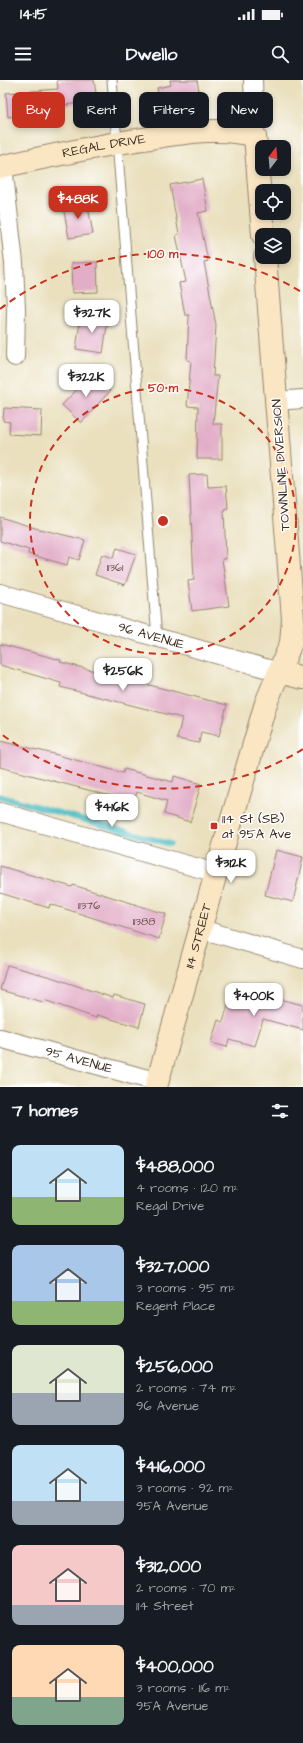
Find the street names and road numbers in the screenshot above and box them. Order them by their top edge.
street label: REGAL DRIVE [61,130,147,162]
street label: TOWNLINE DIVERSION [267,399,295,531]
street label: 96 AVENUE [116,618,187,654]
street label: 114 STREET [181,900,216,970]
street label: 95 AVENUE [43,1042,115,1078]

